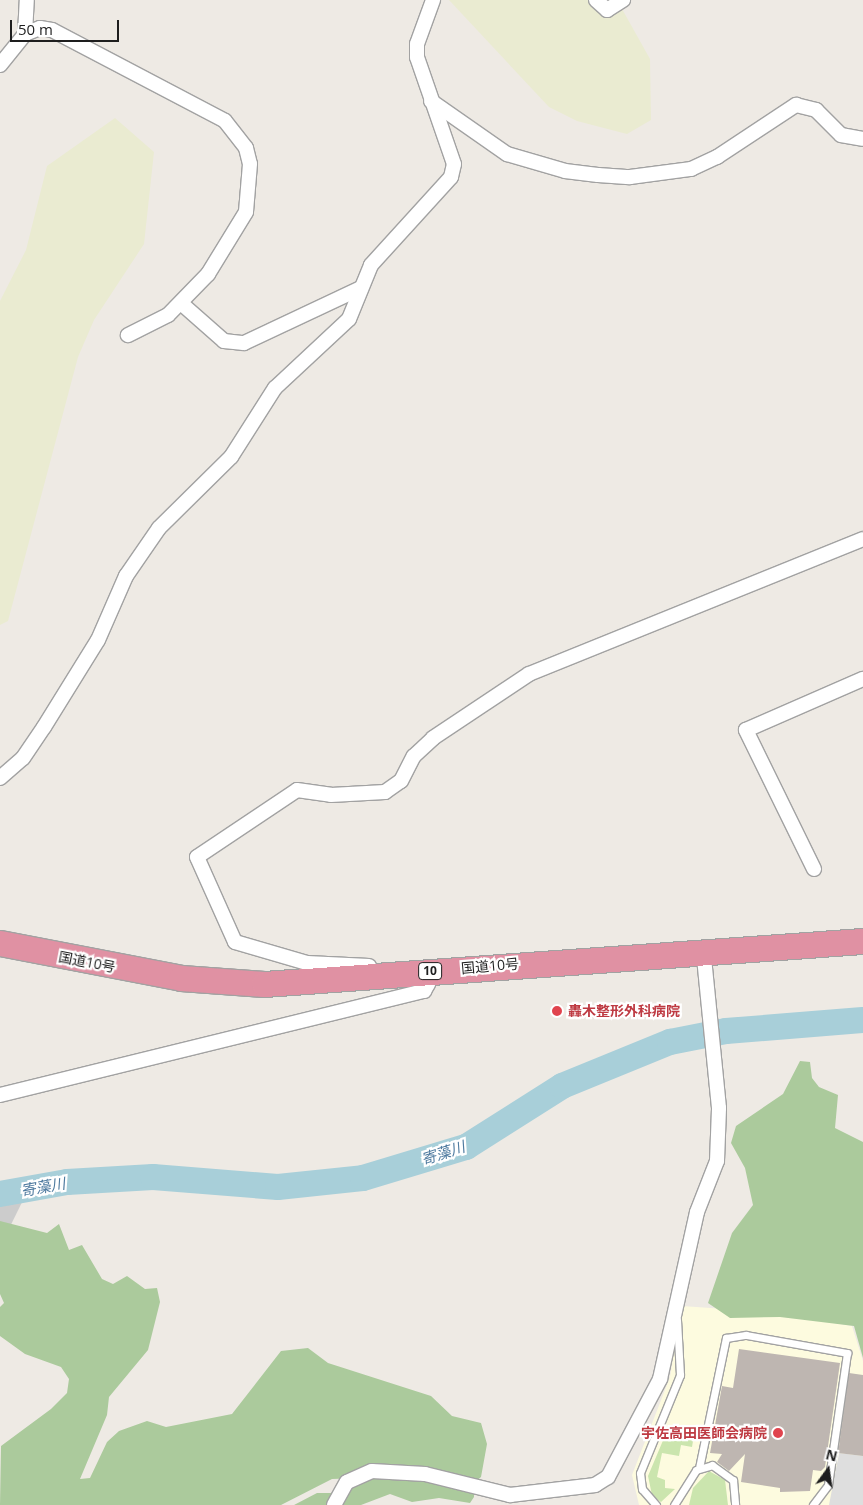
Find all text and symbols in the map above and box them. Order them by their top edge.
scale bar [12,10,121,42]
text: 50 m [18,19,53,39]
street label: 国道10号 [57,948,117,976]
street label: 国道10号 [460,955,520,977]
road number: 10 [418,961,442,980]
place label: 轟木整形外科病院 [568,1003,680,1019]
marker: 轟木整形外科病院 [550,1004,564,1018]
water label: 寄藻川 [419,1137,467,1169]
water label: 寄藻川 [19,1174,67,1200]
place label: 宇佐高田医師会病院 [641,1425,767,1441]
marker: 宇佐高田医師会病院 [771,1426,785,1440]
text: N [824,1444,840,1466]
north arrow [803,1445,853,1495]

